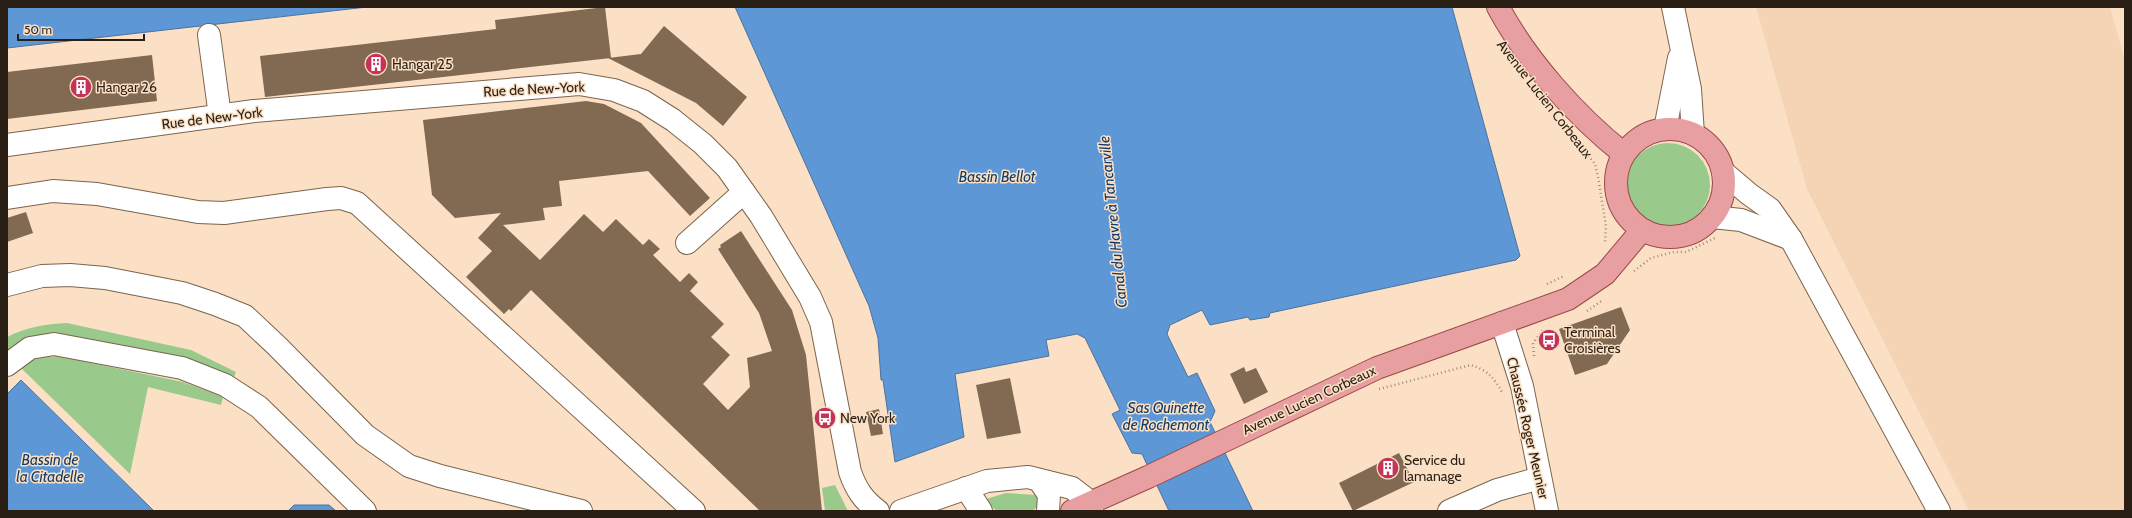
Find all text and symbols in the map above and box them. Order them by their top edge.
scale bar [18,16,144,42]
text: 50 m [24,22,52,37]
street label: Avenue Lucien Corbeaux [1493,36,1597,162]
building icon: Hangar 25 [363,51,389,77]
place label: Hangar 25 [392,55,452,73]
building icon: Hangar 26 [68,74,94,100]
street label: Rue de New-York [483,77,586,101]
place label: Hangar 26 [96,78,157,96]
street label: Rue de New-York [160,103,264,133]
water label: Canal du Havre à Tancarville [1095,135,1131,309]
water label: Bassin Bellot [959,168,1036,186]
place label: Terminal Croisières [1564,323,1621,357]
bus stop icon: Terminal Croisières [1536,327,1562,353]
street label: Chaussée Roger Meunier [1503,355,1553,501]
street label: Avenue Lucien Corbeaux [1239,361,1379,439]
water label: Sas Quinette de Rochemont [1123,399,1210,434]
bus stop icon: New York [812,405,838,431]
place label: New York [840,409,896,427]
water label: Bassin de la Citadelle [16,451,84,486]
place label: Service du lamanage [1404,451,1465,485]
building icon: Service du lamanage [1375,455,1401,481]

